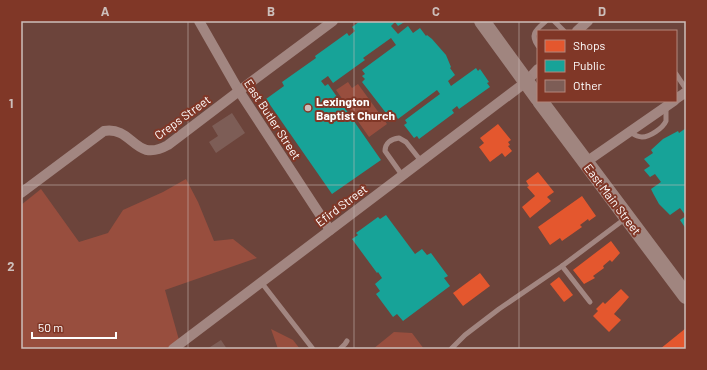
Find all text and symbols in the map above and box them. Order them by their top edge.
text: A [101,3,110,19]
text: B [267,3,275,19]
text: C [432,3,440,19]
text: D [598,3,606,19]
legend [537,30,677,102]
text: Shops [573,38,606,52]
text: Public [573,58,605,72]
street label: East Butler Street [242,76,304,162]
text: Other [573,78,603,92]
street label: Creps Street [151,92,213,142]
place label: Lexington Baptist Church [316,94,395,122]
text: 1 [9,95,13,111]
marker: Lexington Baptist Church [303,103,313,113]
street label: East Main Street [582,161,644,237]
street label: Efird Street [313,181,369,229]
text: 2 [7,258,15,274]
scale bar [32,314,116,340]
text: 50 m [38,320,63,334]

